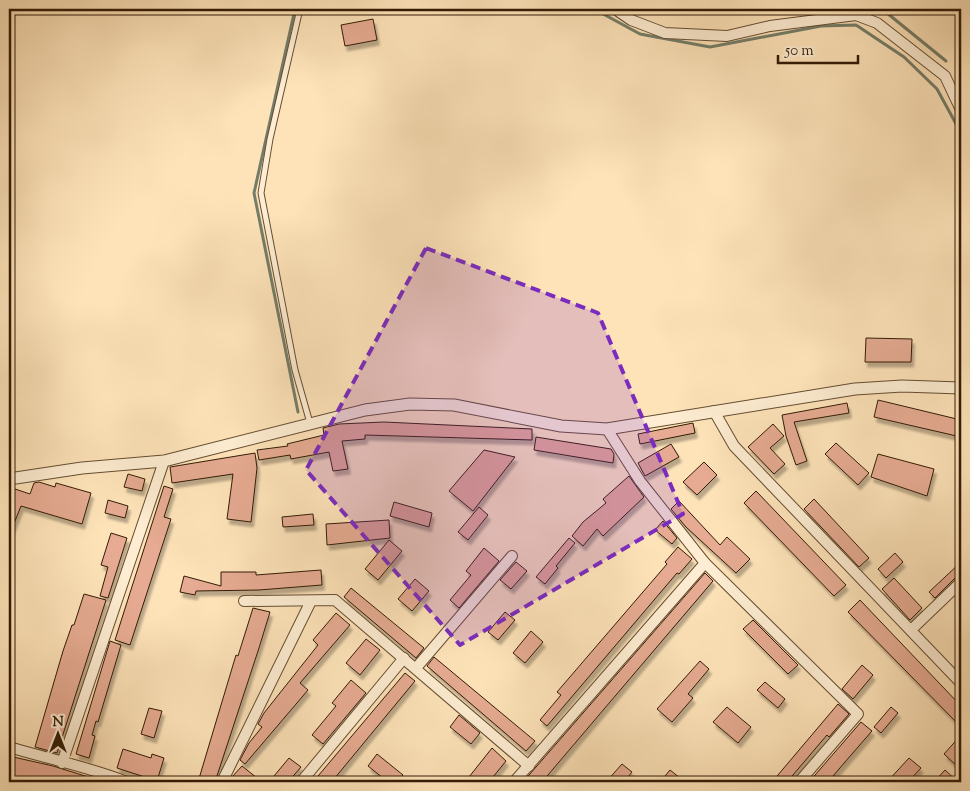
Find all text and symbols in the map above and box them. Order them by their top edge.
scale bar [778,32,858,64]
text: 50 m [784,41,814,62]
north arrow [32,708,82,758]
text: N [52,713,64,733]

